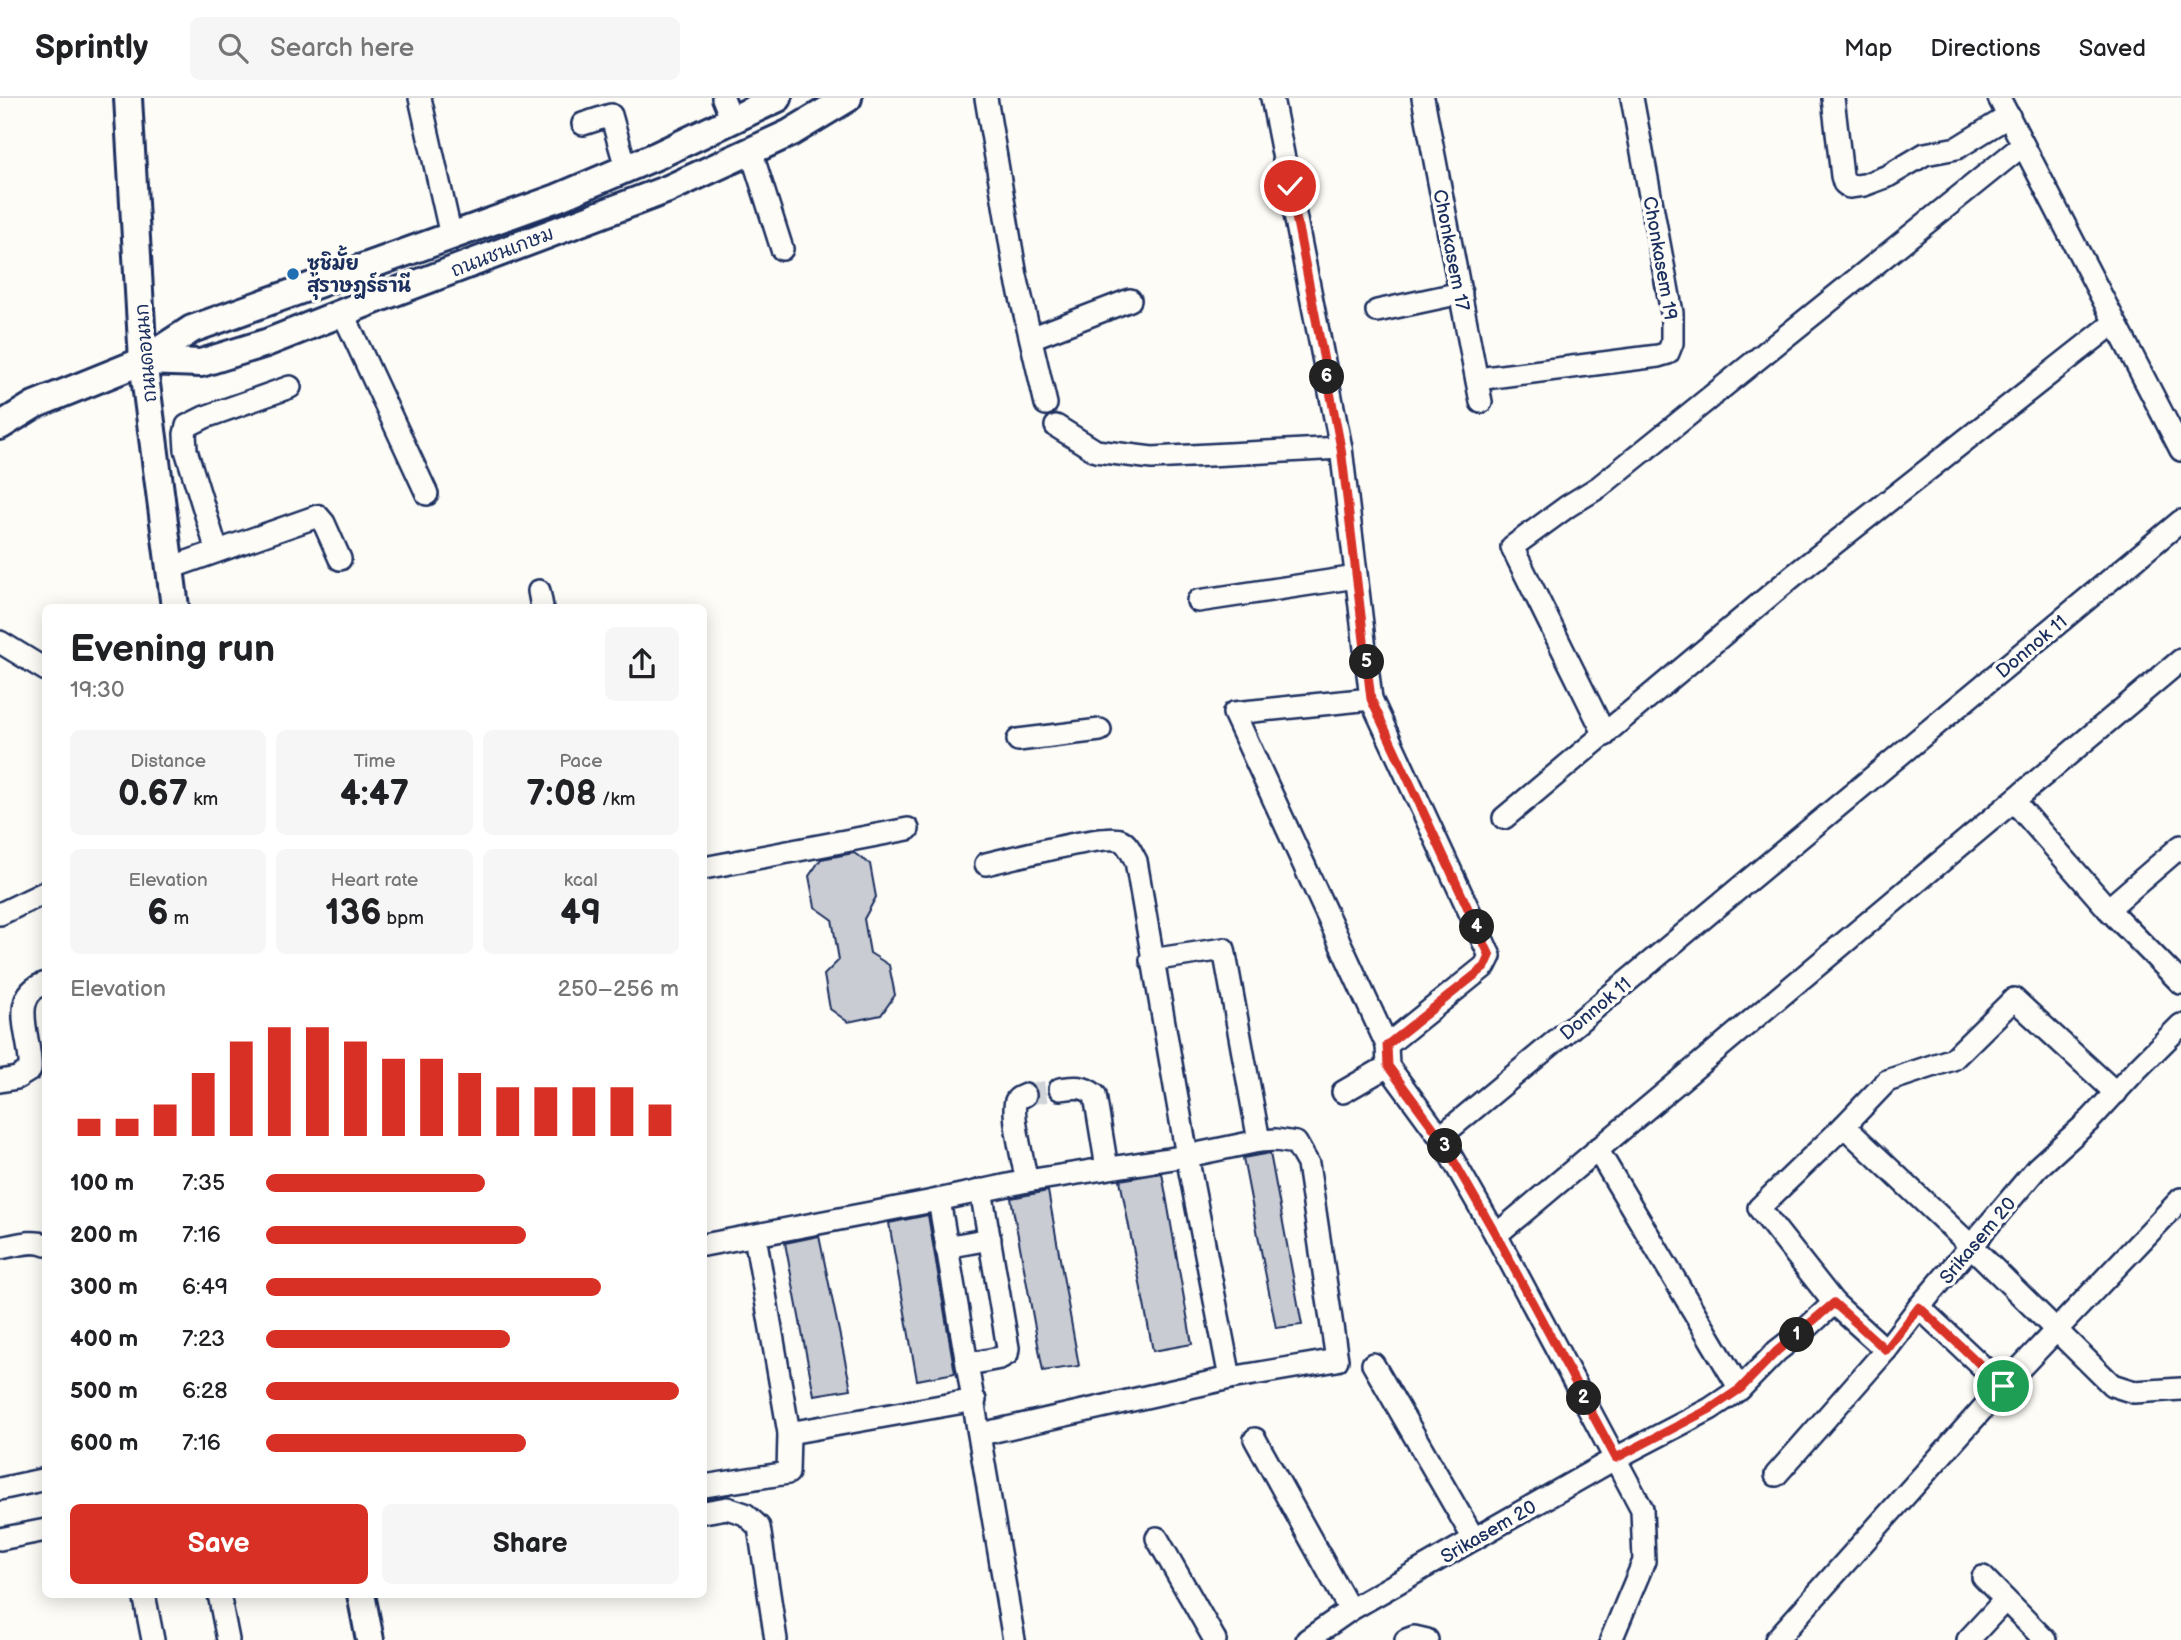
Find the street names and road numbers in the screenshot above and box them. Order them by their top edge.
street label: Chonkasem 17 [1427,187,1474,314]
street label: Chonkasem 19 [1637,195,1682,322]
street label: ถนนชนเกษม [448,222,557,283]
street label: ถนนดอนนก [131,303,162,403]
street label: Donnok 11 [1992,611,2072,684]
street label: Donnok 11 [1556,973,1636,1046]
street label: Srikasem 20 [1935,1193,2021,1289]
street label: Srikasem 20 [1437,1496,1541,1569]

